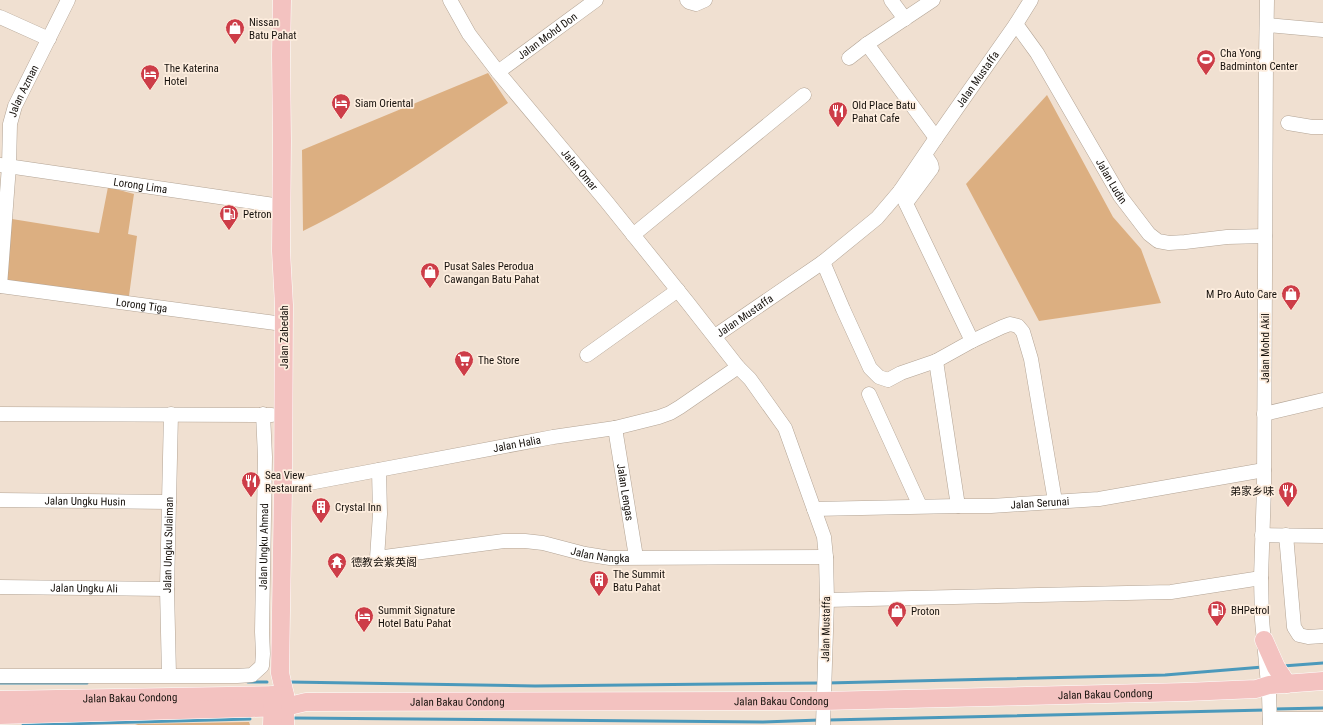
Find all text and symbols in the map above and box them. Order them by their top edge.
street label: Jalan Mohd Don [515,10,579,62]
place label: Nissan Batu Pahat [249,16,297,42]
shop icon: Nissan Batu Pahat [224,17,246,45]
place label: Cha Yong Badminton Center [1220,47,1299,73]
sports icon: Cha Yong Badminton Center [1195,48,1217,76]
street label: Jalan Mustaffa [953,49,1001,110]
place label: The Katerina Hotel [164,62,219,88]
street label: Jalan Azman [6,63,41,119]
hotel icon: The Katerina Hotel [139,63,161,91]
hotel icon: Siam Oriental [330,92,352,120]
place label: Siam Oriental [355,97,413,110]
place label: Old Place Batu Pahat Cafe [852,99,916,125]
restaurant icon: Old Place Batu Pahat Cafe [827,100,849,128]
street label: Jalan Omar [559,146,601,193]
street label: Jalan Ludin [1093,156,1130,206]
street label: Lorong Lima [113,175,168,196]
fuel station icon: Petron [218,203,240,231]
place label: Petron [243,208,272,221]
place label: Pusat Sales Perodua Cawangan Batu Pahat [444,260,539,286]
shop icon: Pusat Sales Perodua Cawangan Batu Pahat [419,261,441,289]
shop icon: M Pro Auto Care [1280,283,1302,311]
place label: M Pro Auto Care [1206,288,1277,301]
street label: Jalan Mustaffa [714,292,775,340]
street label: Lorong Tiga [115,295,168,315]
street label: Jalan Zabedah [278,305,291,369]
street label: Jalan Mohd Akil [1259,313,1272,383]
supermarket icon: The Store [453,349,475,377]
place label: The Store [478,354,520,367]
street label: Jalan Halia [492,433,542,455]
street label: Jalan Lengas [614,463,636,522]
place label: Sea View Restaurant [265,469,312,495]
restaurant icon: Sea View Restaurant [240,470,262,498]
restaurant icon: 弟家乡味 [1277,480,1299,508]
place label: 弟家乡味 [1230,485,1274,498]
street label: Jalan Ungku Husin [44,494,126,508]
street label: Jalan Serunai [1010,494,1070,511]
building icon: Crystal Inn [310,496,332,524]
street label: Jalan Ungku Sulaiman [160,497,176,593]
place label: Crystal Inn [335,501,381,514]
street label: Jalan Ungku Ahmad [256,503,271,590]
street label: Jalan Nangka [569,544,630,565]
temple icon: 德教会紫英阁 [326,551,348,579]
place label: 德教会紫英阁 [351,556,417,569]
place label: The Summit Batu Pahat [613,568,665,594]
building icon: The Summit Batu Pahat [588,569,610,597]
street label: Jalan Ungku Ali [50,581,118,595]
street label: Jalan Mustaffa [819,596,833,662]
fuel station icon: BHPetrol [1206,599,1228,627]
shop icon: Proton [886,600,908,628]
place label: Summit Signature Hotel Batu Pahat [378,604,455,630]
place label: BHPetrol [1231,604,1270,617]
hotel icon: Summit Signature Hotel Batu Pahat [353,605,375,633]
place label: Proton [911,605,940,618]
street label: Jalan Bakau Condong [1058,686,1153,702]
street label: Jalan Bakau Condong [83,690,177,705]
street label: Jalan Bakau Condong [734,694,829,708]
street label: Jalan Bakau Condong [410,695,505,708]

